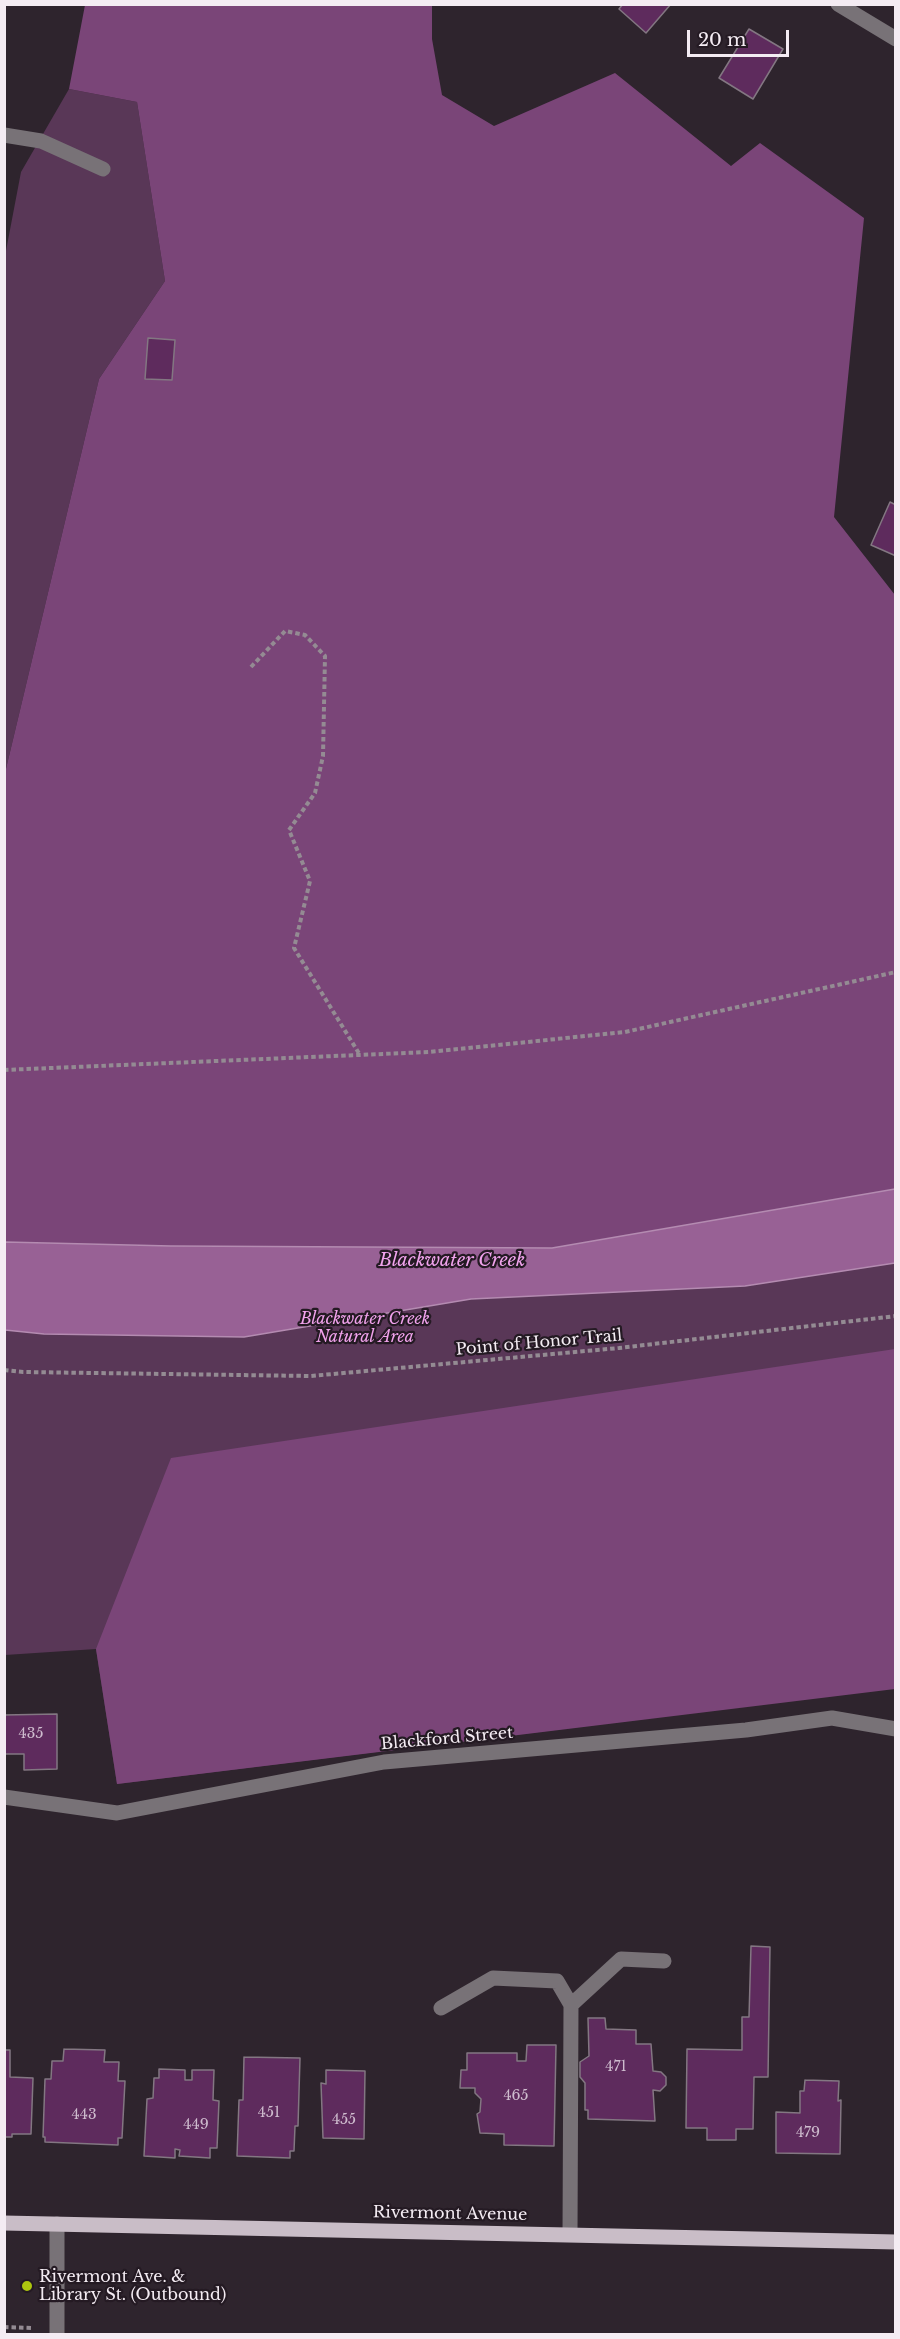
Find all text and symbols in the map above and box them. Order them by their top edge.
scale bar [690,18,792,56]
text: 20 m [698,29,746,51]
water label: Blackwater Creek [379,1250,525,1272]
park label: Blackwater Creek Natural Area [300,1309,430,1347]
street label: Point of Honor Trail [455,1326,623,1360]
street label: Blackford Street [380,1724,514,1754]
house number: 435 [19,1726,43,1742]
house number: 471 [605,2059,627,2075]
house number: 465 [503,2088,529,2104]
house number: 451 [258,2105,280,2121]
house number: 443 [71,2107,97,2123]
house number: 455 [332,2112,356,2128]
house number: 449 [183,2117,209,2133]
house number: 479 [796,2125,820,2141]
street label: Rivermont Avenue [373,2203,527,2225]
place label: Rivermont Ave. & Library St. (Outbound) [39,2267,226,2305]
marker: Rivermont Ave. & Library St. (Outbound) [20,2279,34,2293]

